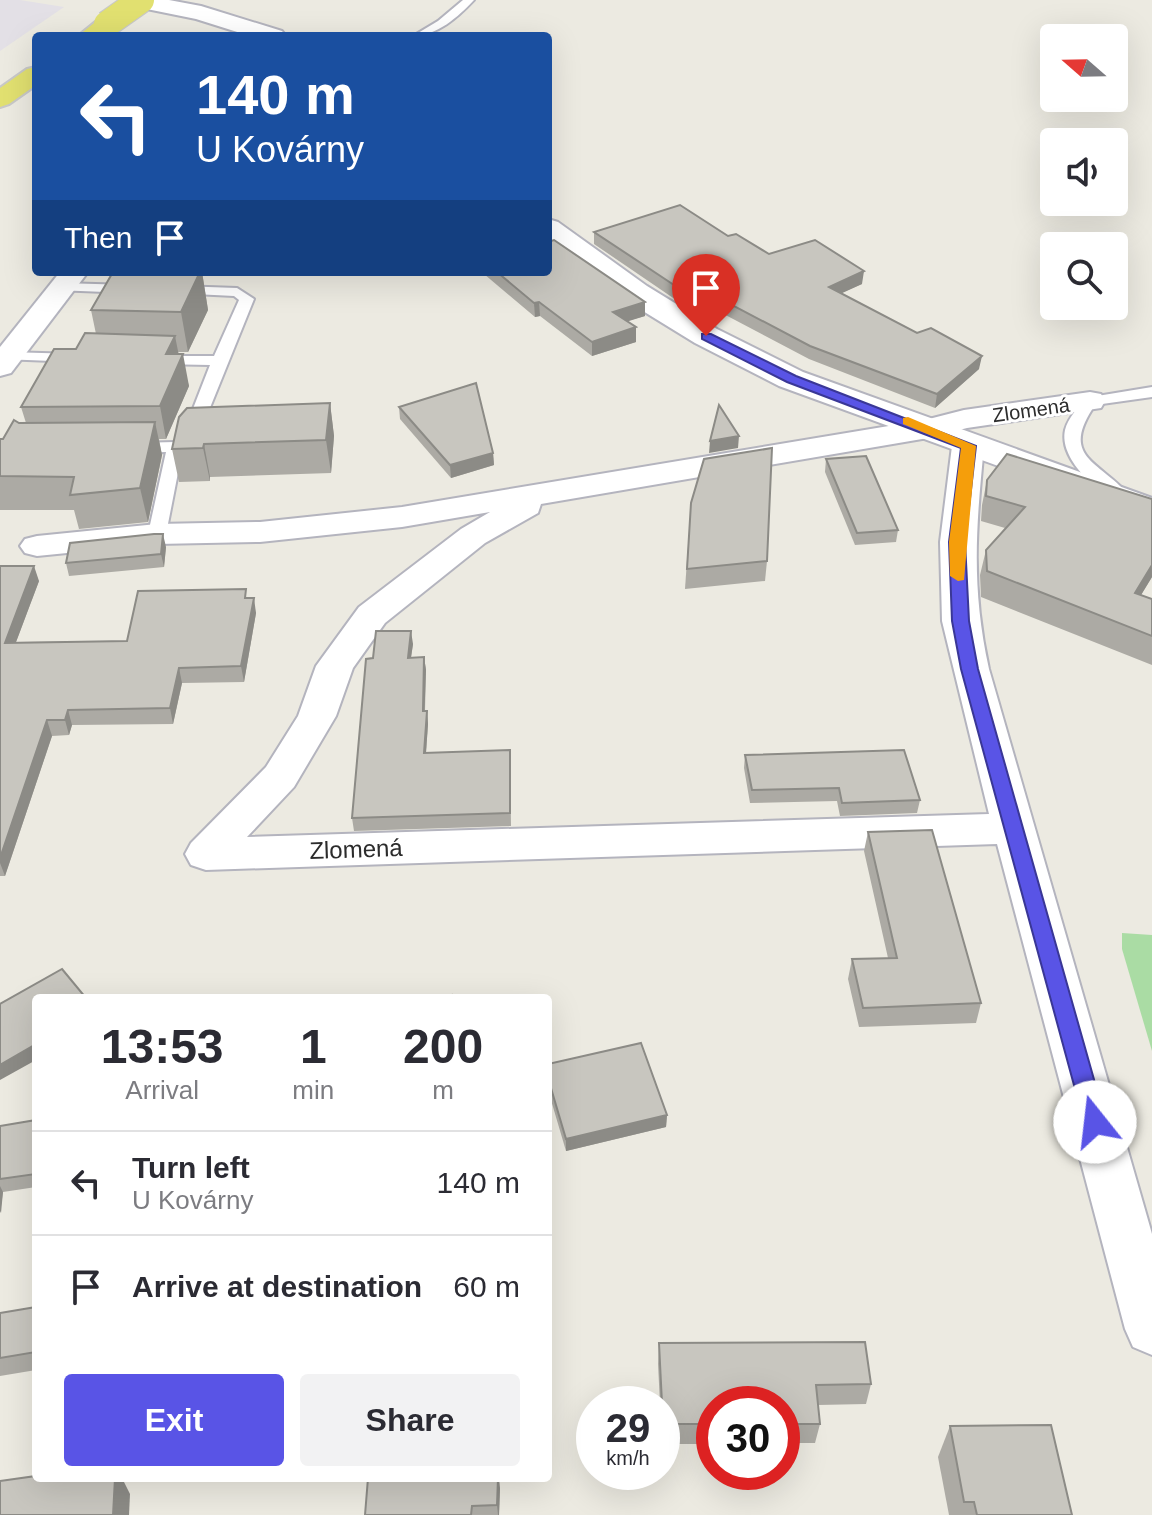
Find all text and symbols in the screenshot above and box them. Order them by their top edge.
north arrow [1040,24,1128,112]
map controls [1040,24,1128,320]
text: 140 m [196,63,355,126]
icon: left [64,64,168,168]
button: sound [1040,128,1128,216]
text: U Kovárny [196,129,364,170]
icon: arrive [148,216,192,260]
text: Then [64,221,132,254]
button: search [1040,232,1128,320]
pin [672,254,740,336]
icon: arrive [684,266,728,310]
street label: Zlomená [991,394,1072,426]
street label: Zlomená [309,834,404,864]
text: 13:53 [101,1020,224,1073]
text: 1 [300,1020,327,1073]
text: 200 [403,1020,483,1073]
text: Arrival [125,1075,199,1105]
text: min [292,1075,334,1105]
text: m [432,1075,454,1105]
position arrow [1053,1080,1137,1164]
text: Turn left [132,1151,250,1184]
icon: left [64,1161,108,1205]
text: 140 m [437,1166,520,1199]
text: U Kovárny [132,1185,253,1215]
icon: arrive [64,1265,108,1309]
text: Arrive at destination [132,1270,422,1303]
text: 60 m [453,1270,520,1303]
button: Exit [64,1374,284,1466]
button: Share [300,1374,520,1466]
speed limit sign: 30 [696,1386,800,1490]
text: 29 [606,1406,650,1450]
text: km/h [606,1447,650,1469]

